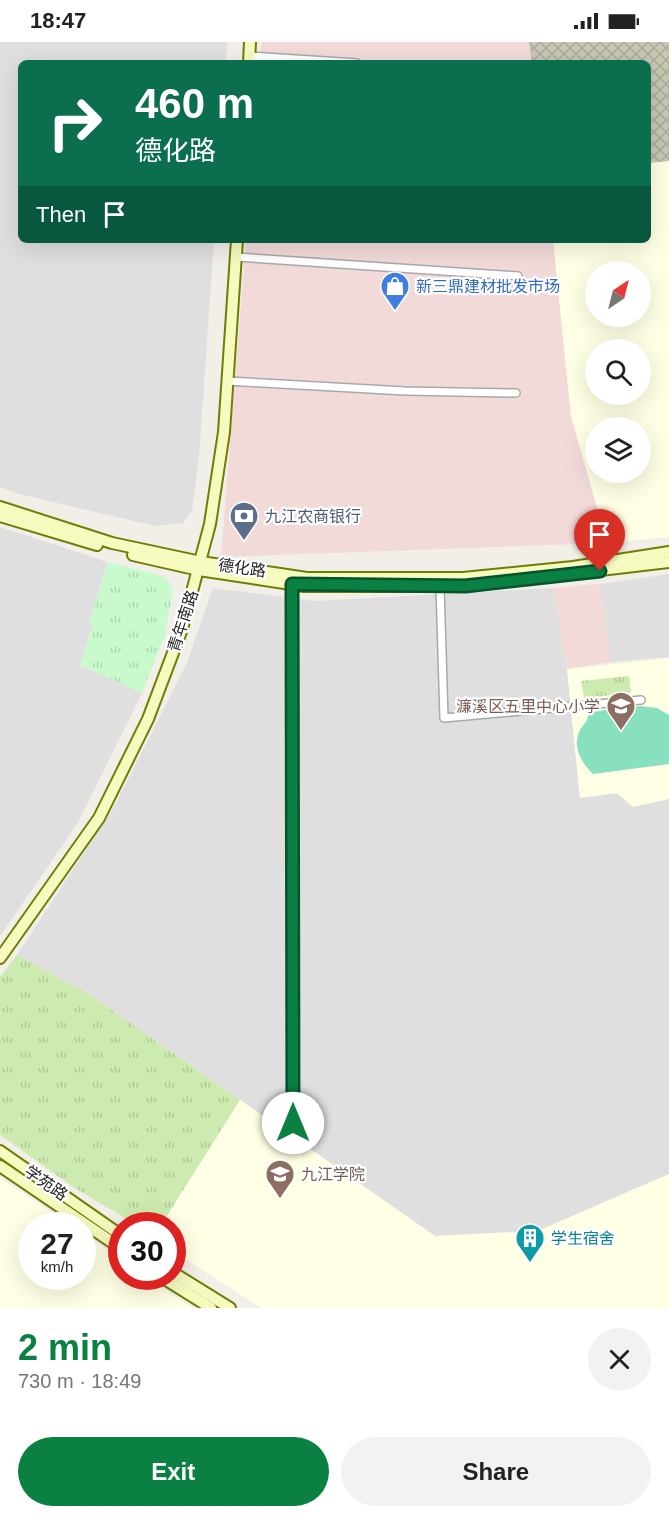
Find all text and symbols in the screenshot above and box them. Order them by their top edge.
text: 18:47 [30,8,86,33]
text: 460 m [135,80,254,127]
icon: right [36,84,114,162]
text: 德化路 [135,136,216,166]
icon: arrive [98,198,131,231]
text: Then [36,202,86,227]
north arrow [585,261,651,327]
map controls [585,261,651,483]
shop icon: 新三鼎建材批发市场 [379,270,411,312]
place label: 新三鼎建材批发市场 [416,278,560,295]
button: search [585,339,651,405]
button: layers [585,417,651,483]
bank icon: 九江农商银行 [228,500,260,542]
place label: 九江农商银行 [265,508,361,525]
pin [574,509,625,571]
icon: arrive [583,518,616,551]
street label: 德化路 [217,556,267,580]
street label: 青年南路 [165,588,201,654]
school or university icon: 濂溪区五里中心小学 [605,690,637,732]
place label: 濂溪区五里中心小学 [456,698,600,715]
position arrow [261,1091,325,1155]
school or university icon: 九江学院 [264,1158,296,1200]
street label: 学苑路 [21,1162,71,1204]
place label: 九江学院 [301,1166,365,1183]
speed limit sign: 30 [108,1212,186,1290]
building icon: 学生宿舍 [514,1222,546,1264]
text: 27 [40,1227,74,1260]
place label: 学生宿舍 [551,1230,615,1247]
text: km/h [41,1258,73,1275]
text: 2 min [18,1327,112,1368]
button: close [588,1328,651,1391]
text: 730 m · 18:49 [18,1370,141,1392]
button: Exit [18,1437,329,1506]
button: Share [341,1437,651,1506]

